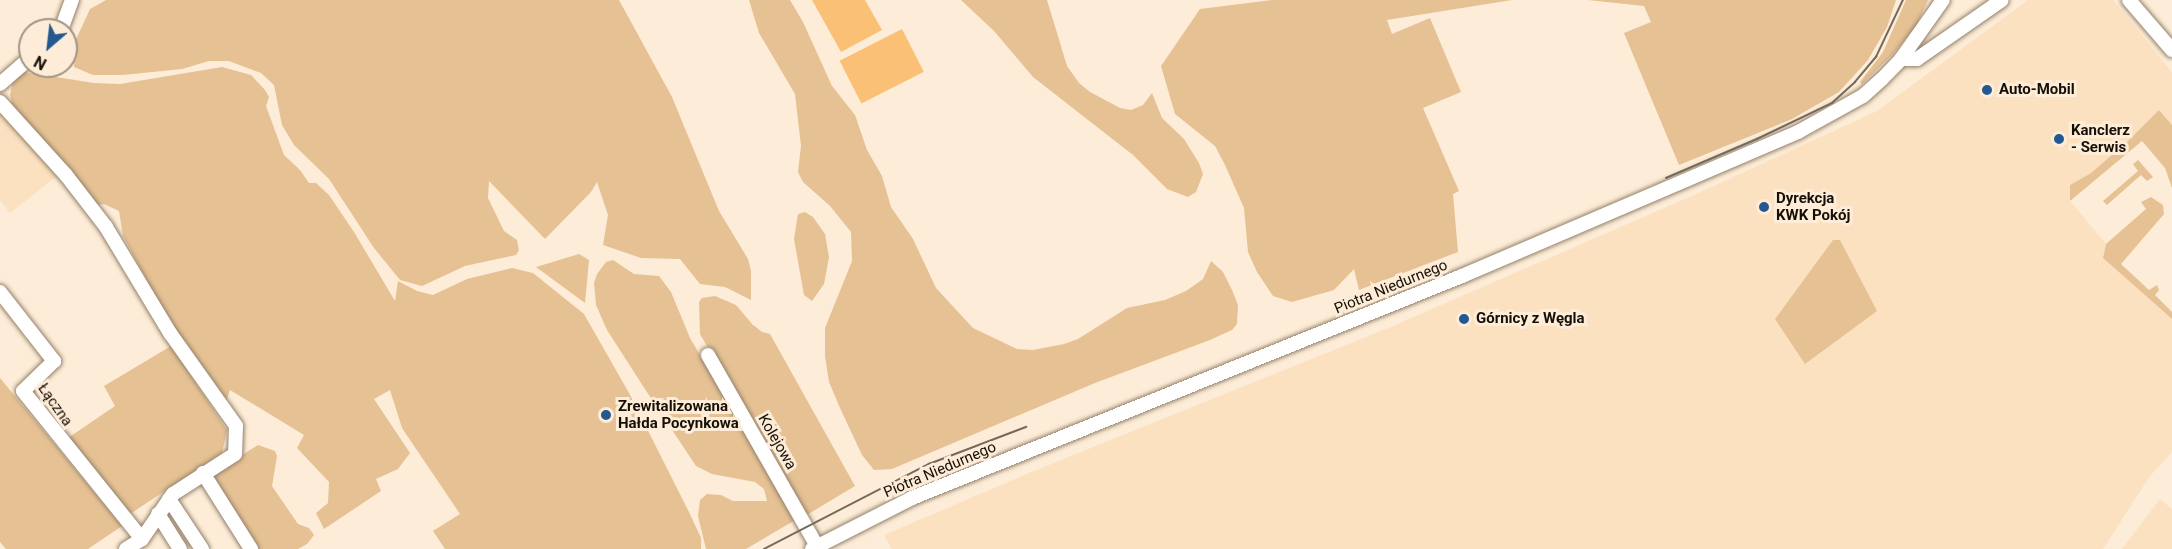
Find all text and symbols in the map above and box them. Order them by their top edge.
north arrow [18,18,78,78]
text: N [31,52,50,74]
place label: Auto-Mobil [1999,81,2075,99]
marker: Auto-Mobil [1980,83,1994,97]
place label: Kanclerz - Serwis [2071,121,2130,156]
marker: Kanclerz - Serwis [2052,132,2066,146]
place label: Dyrekcja KWK Pokój [1776,189,1850,224]
marker: Dyrekcja KWK Pokój [1757,200,1771,214]
street label: Piotra Niedurnego [1332,256,1450,318]
place label: Górnicy z Węgla [1476,310,1585,328]
marker: Górnicy z Węgla [1457,312,1471,326]
street label: Łączna [34,380,76,430]
place label: Zrewitalizowana Hałda Pocynkowa [618,397,739,432]
marker: Zrewitalizowana Hałda Pocynkowa [599,408,613,422]
street label: Kolejowa [754,411,800,473]
street label: Piotra Niedurnego [881,438,999,502]

